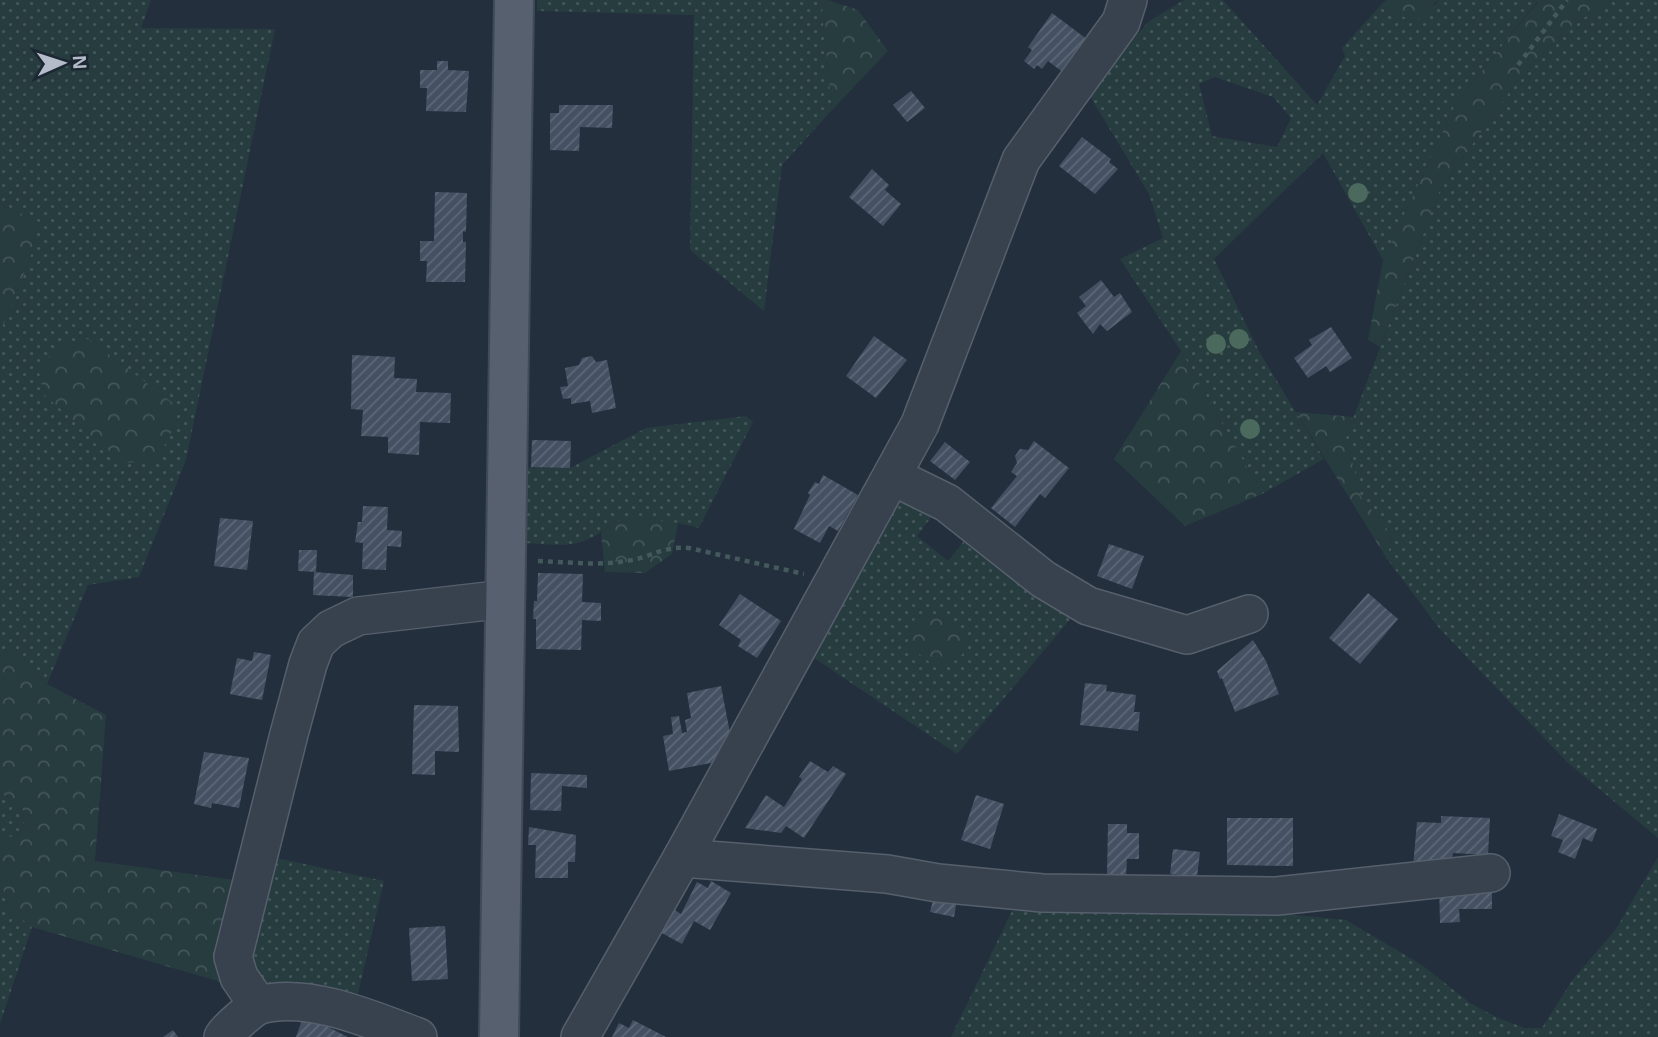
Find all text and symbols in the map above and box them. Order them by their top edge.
north arrow [28,28,98,98]
text: N [69,55,90,70]

